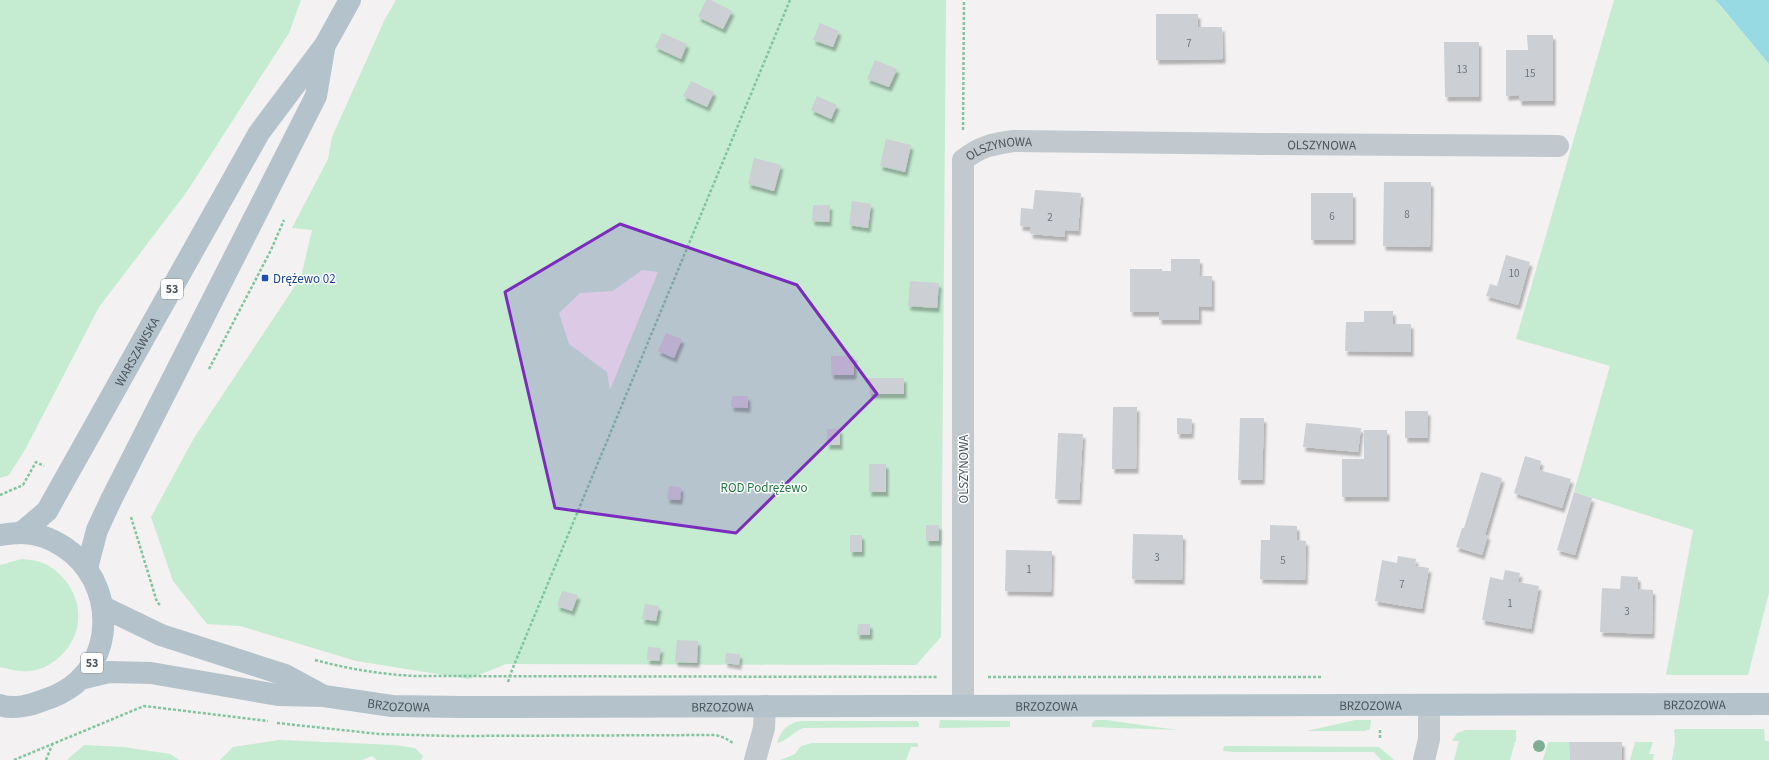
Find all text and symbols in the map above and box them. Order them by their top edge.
house number: 7 [1186,36,1192,51]
house number: 13 [1457,62,1467,77]
house number: 15 [1525,66,1535,81]
street label: OLSZYNOWA [962,133,1033,166]
street label: OLSZYNOWA [1287,136,1357,155]
house number: 8 [1404,207,1410,222]
house number: 6 [1329,209,1335,224]
house number: 2 [1047,210,1053,225]
house number: 10 [1509,266,1519,281]
place label: Drężewo 02 [273,270,336,288]
marker: Drężewo 02 [260,273,270,283]
road number: 53 [161,279,183,299]
street label: WARSZAWSKA [111,313,165,390]
street label: OLSZYNOWA [955,434,973,503]
park label: ROD Podrężewo [720,479,808,497]
house number: 3 [1154,550,1160,565]
house number: 5 [1280,553,1286,568]
house number: 1 [1026,562,1032,577]
house number: 7 [1399,577,1405,592]
house number: 1 [1507,596,1513,611]
house number: 3 [1624,604,1630,619]
road number: 53 [81,653,103,673]
street label: BRZOZOWA [366,694,431,717]
street label: BRZOZOWA [1663,696,1727,714]
street label: BRZOZOWA [1339,697,1403,715]
street label: BRZOZOWA [691,698,755,716]
street label: BRZOZOWA [1015,698,1079,716]

